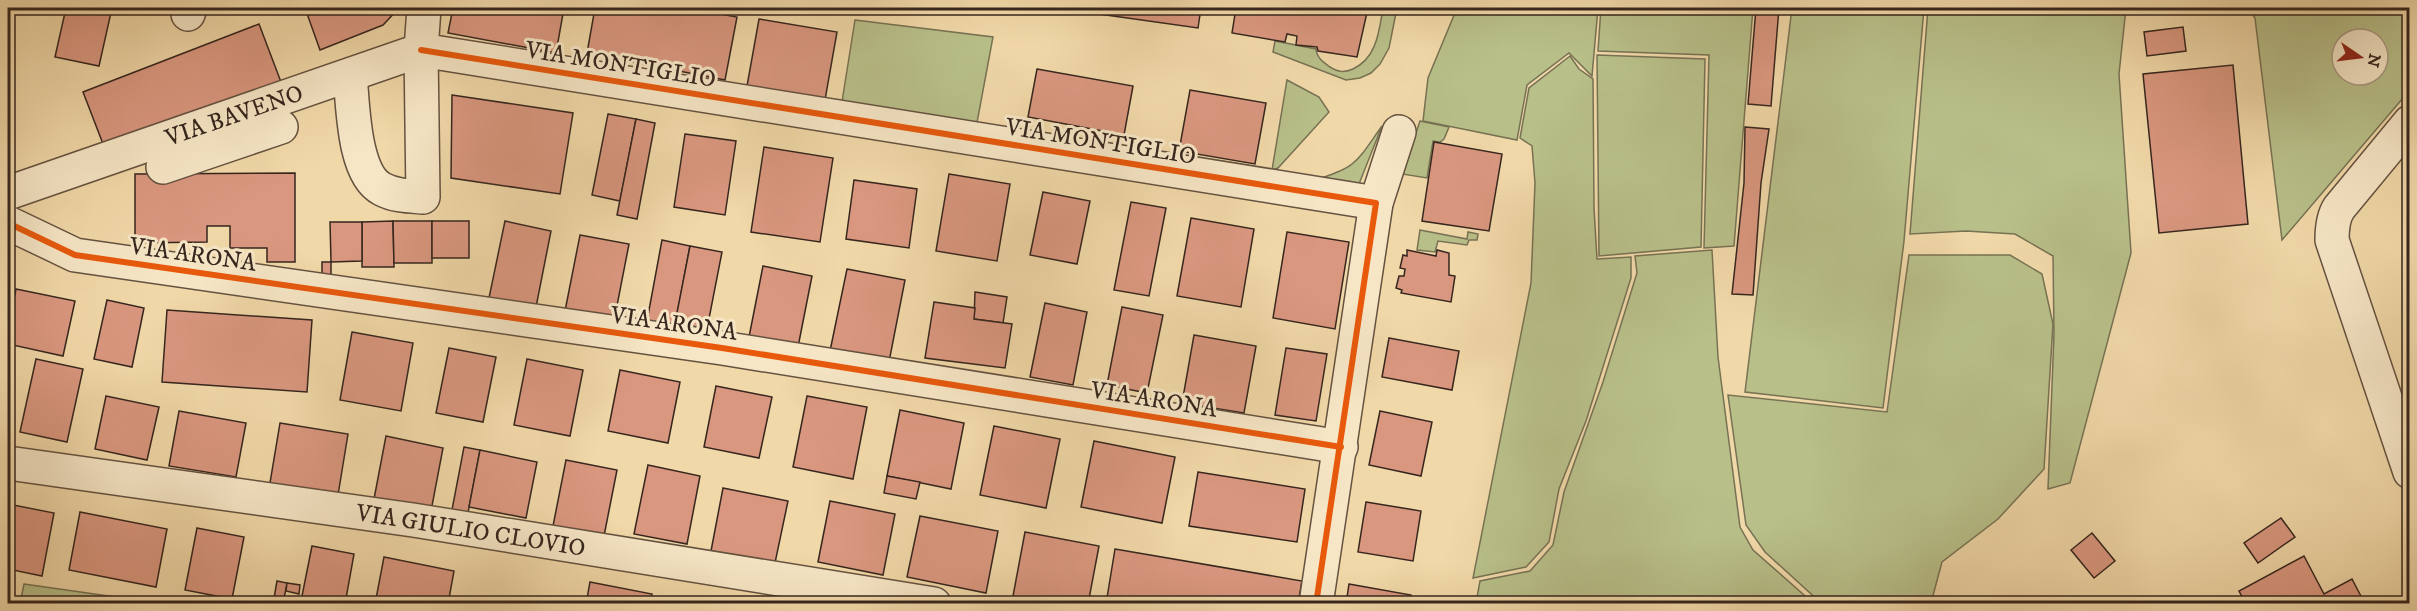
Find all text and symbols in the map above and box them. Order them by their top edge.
north arrow [2330,27,2390,87]
street label: VIA MONTIGLIO [523,35,718,95]
text: N [2362,52,2385,69]
street label: VIA BAVENO [160,78,307,154]
street label: VIA MONTIGLIO [1003,112,1198,172]
street label: VIA ARONA [127,231,259,279]
street label: VIA ARONA [608,300,740,348]
street label: VIA ARONA [1087,375,1220,425]
street label: VIA GIULIO CLOVIO [353,498,588,564]

